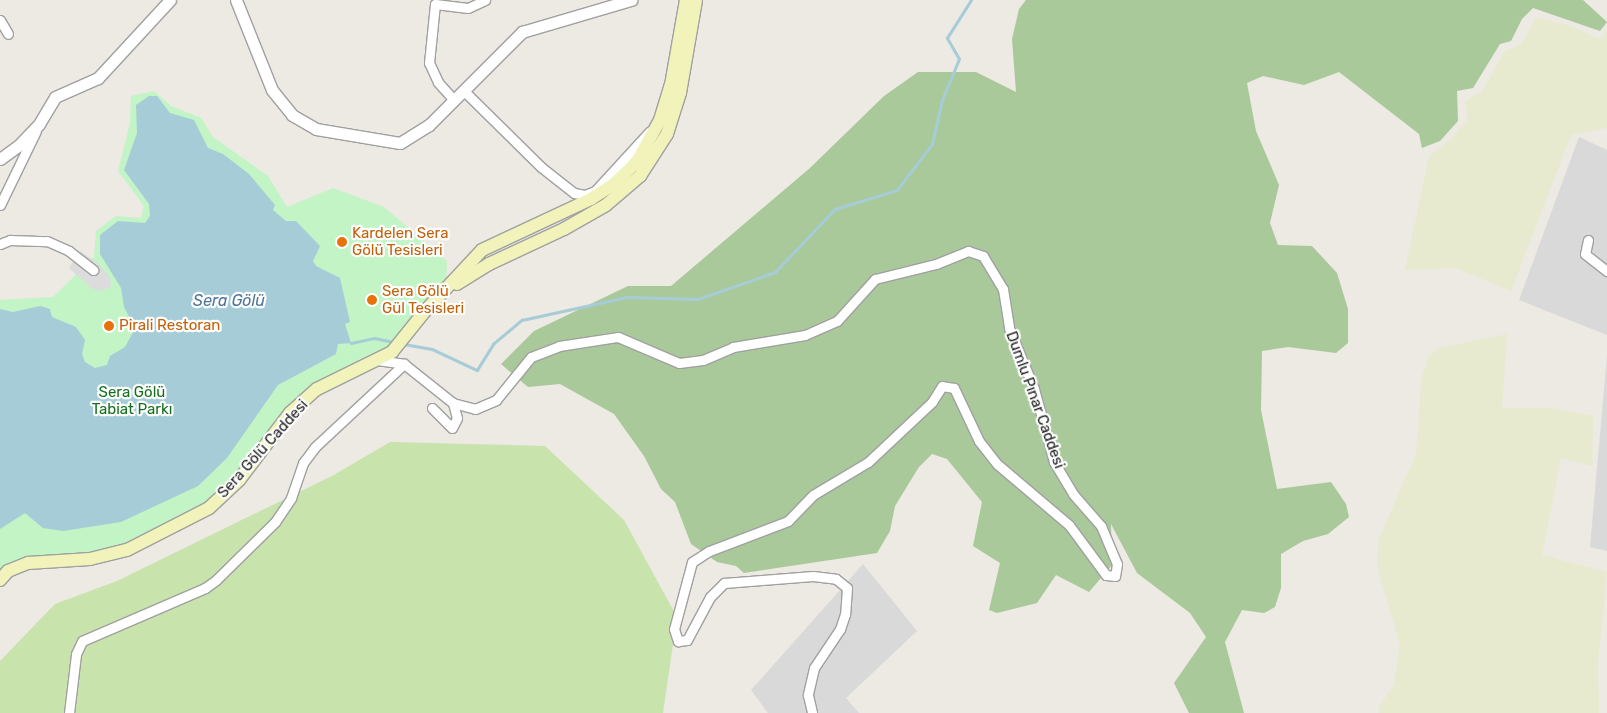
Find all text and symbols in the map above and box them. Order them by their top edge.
place label: Kardelen Sera Gölü Tesisleri [352,224,448,259]
marker: Kardelen Sera Gölü Tesisleri [336,236,348,248]
place label: Sera Gölü Gül Tesisleri [382,282,465,317]
water label: Sera Gölü [193,291,265,311]
marker: Sera Gölü Gül Tesisleri [366,294,378,306]
place label: Pirali Restoran [119,317,220,335]
marker: Pirali Restoran [103,320,115,332]
street label: Dumlu Pınar Caddesi [1002,329,1068,471]
park label: Sera Gölü Tabiat Parkı [92,383,172,418]
street label: Sera Gölü Caddesi [214,396,312,502]

